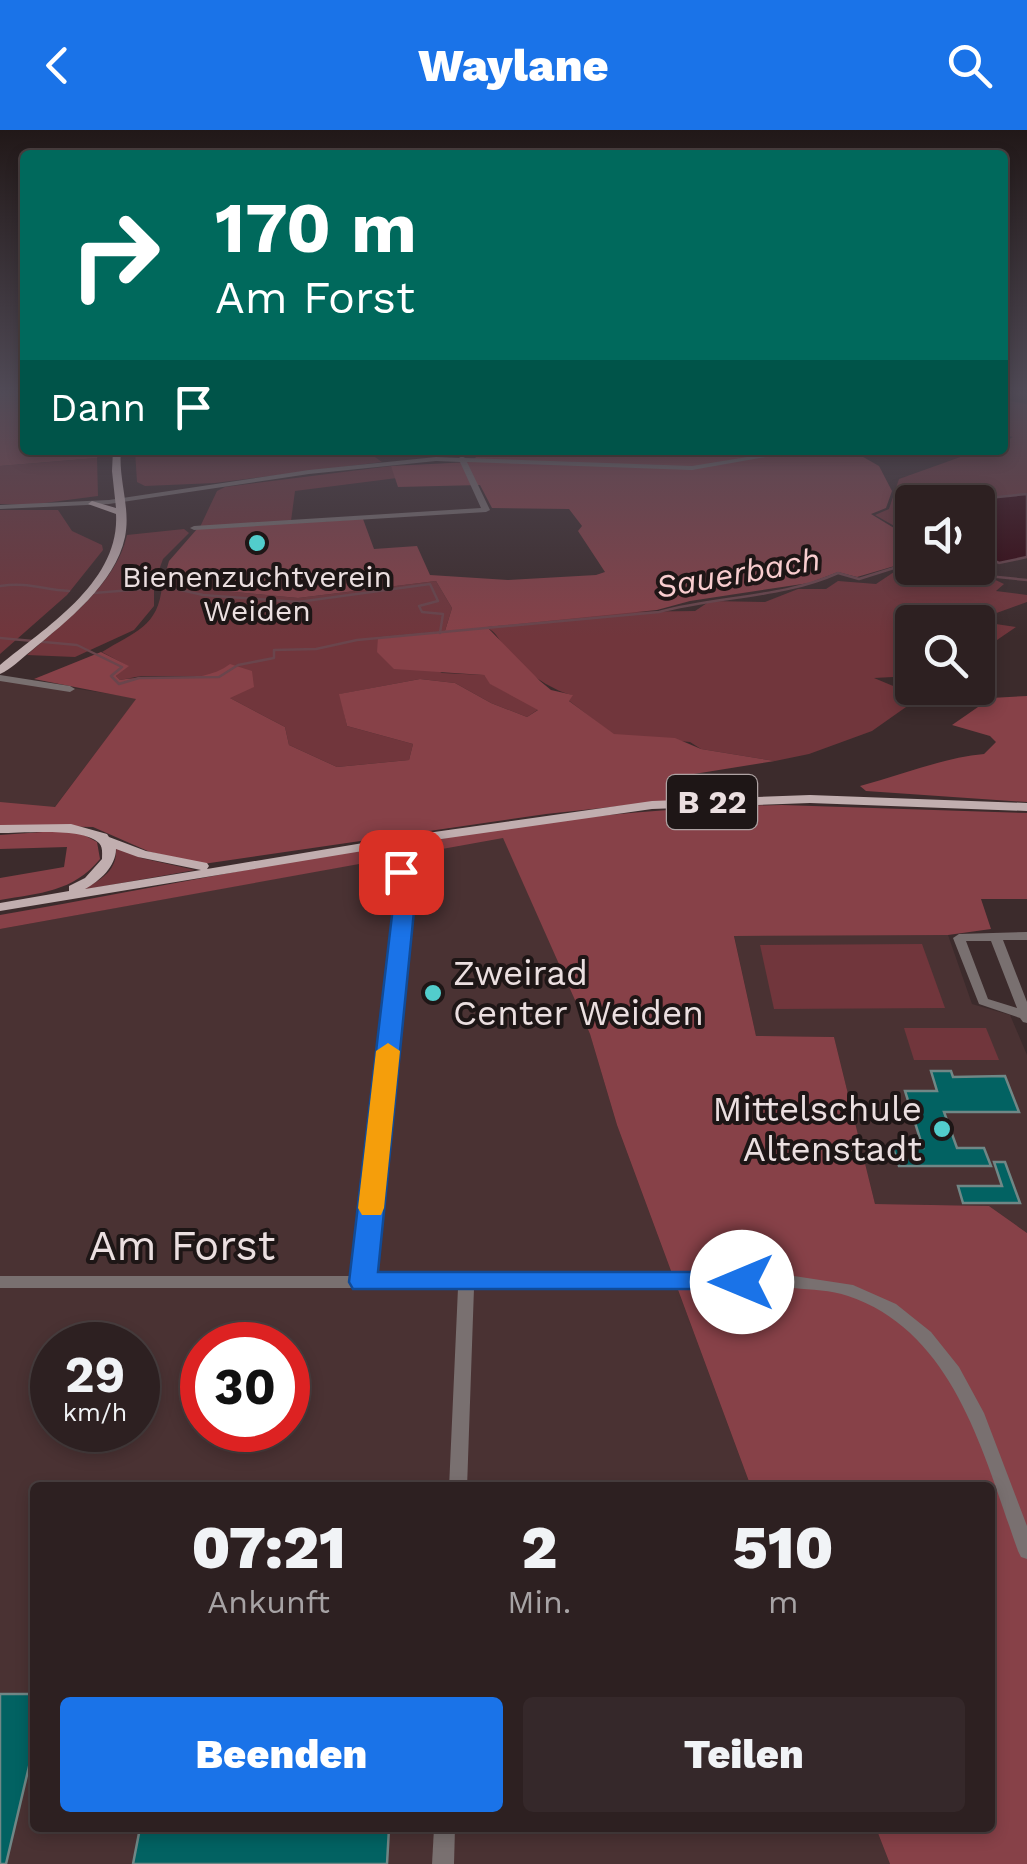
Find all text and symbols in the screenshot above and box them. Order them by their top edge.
icon: back [30,38,85,93]
icon: search [942,38,997,93]
text: Waylane [418,39,609,92]
text: 170 m [215,187,417,269]
icon: right [50,190,180,320]
text: Am Forst [215,271,415,324]
icon: arrive [166,380,221,435]
text: Dann [50,386,146,430]
map controls [895,485,995,705]
button: sound [895,485,995,585]
marker: Bienenzuchtverein Weiden [246,532,268,554]
water label: Sauerbach [653,540,823,606]
place label: Bienenzuchtverein Weiden [122,559,392,628]
button: search [895,605,995,705]
road number: B 22 [667,775,757,829]
pin [359,830,444,915]
icon: arrive [374,845,429,900]
place label: Zweirad Center Weiden [453,952,704,1034]
marker: Zweirad Center Weiden [422,982,444,1004]
place label: Mittelschule Altenstadt [713,1088,922,1170]
marker: Mittelschule Altenstadt [931,1118,953,1140]
street label: Am Forst [89,1221,275,1270]
position arrow [690,1230,794,1334]
speed limit sign: 30 [180,1322,310,1452]
text: 29 [65,1345,125,1404]
text: km/h [63,1398,127,1427]
text: 07:21 [191,1512,346,1583]
text: 2 [521,1512,557,1583]
text: 510 [733,1512,834,1583]
text: Ankunft [207,1583,330,1621]
text: Min. [507,1583,571,1621]
text: m [768,1583,798,1621]
button: Beenden [60,1697,503,1812]
button: Teilen [523,1697,965,1812]

